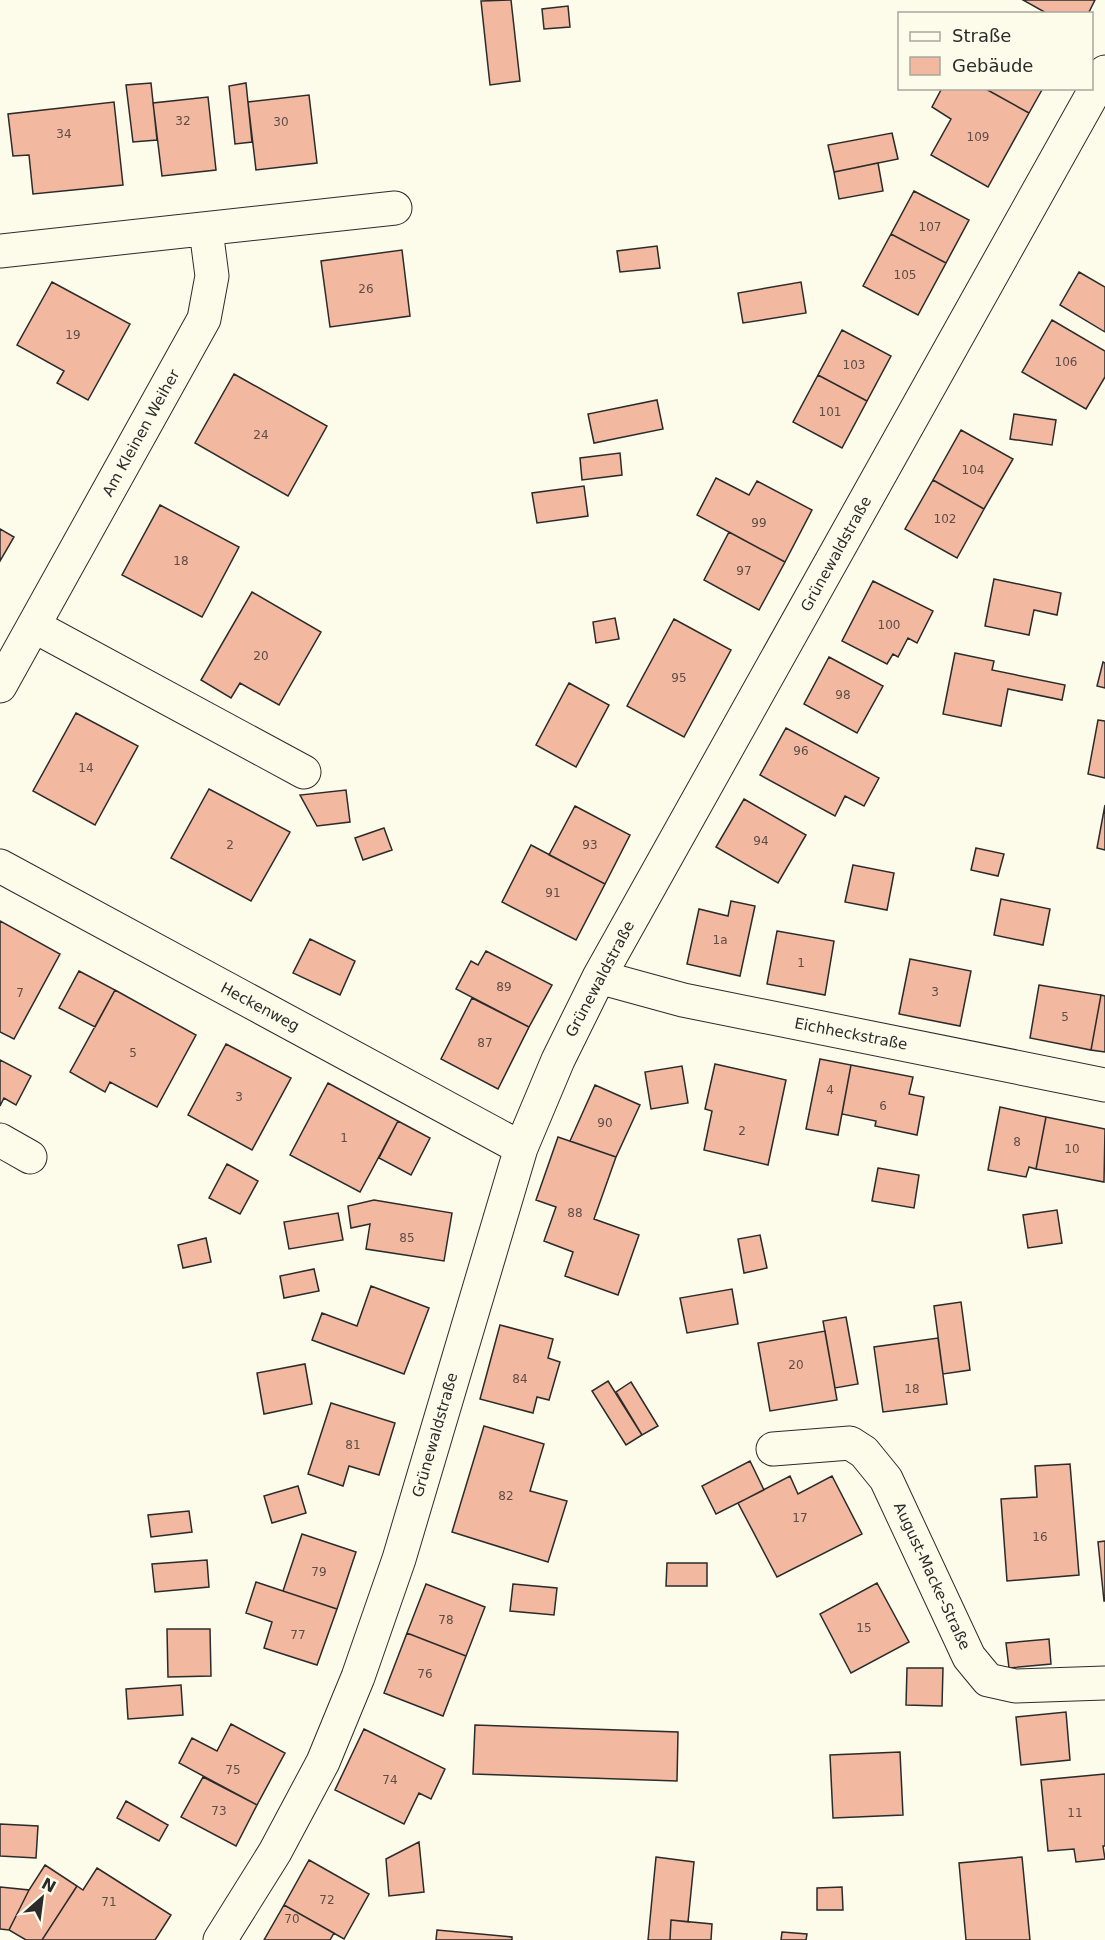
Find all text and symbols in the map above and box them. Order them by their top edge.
legend [898,12,1093,90]
text: Straße [952,25,1011,46]
text: Gebäude [952,55,1033,76]
house number: 32 [175,114,191,128]
house number: 30 [273,115,289,129]
house number: 34 [56,127,72,141]
house number: 109 [967,130,989,144]
house number: 107 [919,220,941,234]
house number: 105 [894,268,916,282]
house number: 26 [358,282,374,296]
house number: 19 [65,328,81,342]
house number: 106 [1055,355,1077,369]
house number: 103 [843,358,865,372]
street label: Am Kleinen Weiher [99,366,184,500]
house number: 101 [819,405,841,419]
house number: 24 [253,428,269,442]
house number: 104 [962,463,984,477]
street label: Grünewaldstraße [797,493,875,615]
house number: 102 [934,512,956,526]
house number: 99 [751,516,767,530]
house number: 18 [173,554,189,568]
house number: 97 [736,564,752,578]
house number: 100 [878,618,900,632]
house number: 20 [253,649,269,663]
house number: 95 [671,671,687,685]
house number: 98 [835,688,851,702]
house number: 96 [793,744,809,758]
house number: 14 [78,761,94,775]
house number: 94 [753,834,769,848]
house number: 2 [226,838,234,852]
house number: 93 [582,838,598,852]
house number: 91 [545,886,561,900]
street label: Grünewaldstraße [562,918,638,1040]
house number: 1a [713,933,728,947]
house number: 1 [797,956,805,970]
street label: Heckenweg [218,979,302,1035]
house number: 89 [496,980,512,994]
house number: 3 [931,985,939,999]
house number: 7 [16,986,24,1000]
house number: 5 [1061,1010,1069,1024]
street label: Eichheckstraße [793,1014,909,1054]
house number: 87 [477,1036,493,1050]
house number: 5 [129,1046,137,1060]
house number: 4 [826,1083,834,1097]
house number: 3 [235,1090,243,1104]
house number: 6 [879,1099,887,1113]
house number: 90 [597,1116,613,1130]
house number: 2 [738,1124,746,1138]
house number: 1 [340,1131,348,1145]
house number: 8 [1013,1135,1021,1149]
house number: 10 [1064,1142,1080,1156]
house number: 88 [567,1206,583,1220]
house number: 85 [399,1231,415,1245]
house number: 20 [788,1358,804,1372]
street label: Grünewaldstraße [409,1371,461,1499]
house number: 84 [512,1372,528,1386]
house number: 18 [904,1382,920,1396]
house number: 81 [345,1438,361,1452]
house number: 82 [498,1489,514,1503]
street label: August-Macke-Straße [890,1499,974,1653]
house number: 17 [792,1511,808,1525]
house number: 16 [1032,1530,1048,1544]
house number: 79 [311,1565,327,1579]
house number: 78 [438,1613,454,1627]
house number: 15 [856,1621,872,1635]
house number: 77 [290,1628,306,1642]
house number: 76 [417,1667,433,1681]
house number: 75 [225,1763,241,1777]
house number: 74 [382,1773,398,1787]
house number: 73 [211,1804,227,1818]
house number: 11 [1067,1806,1083,1820]
north arrow [12,1868,72,1928]
text: N [38,1874,59,1897]
house number: 72 [319,1893,335,1907]
house number: 71 [101,1895,117,1909]
house number: 70 [284,1912,300,1926]

